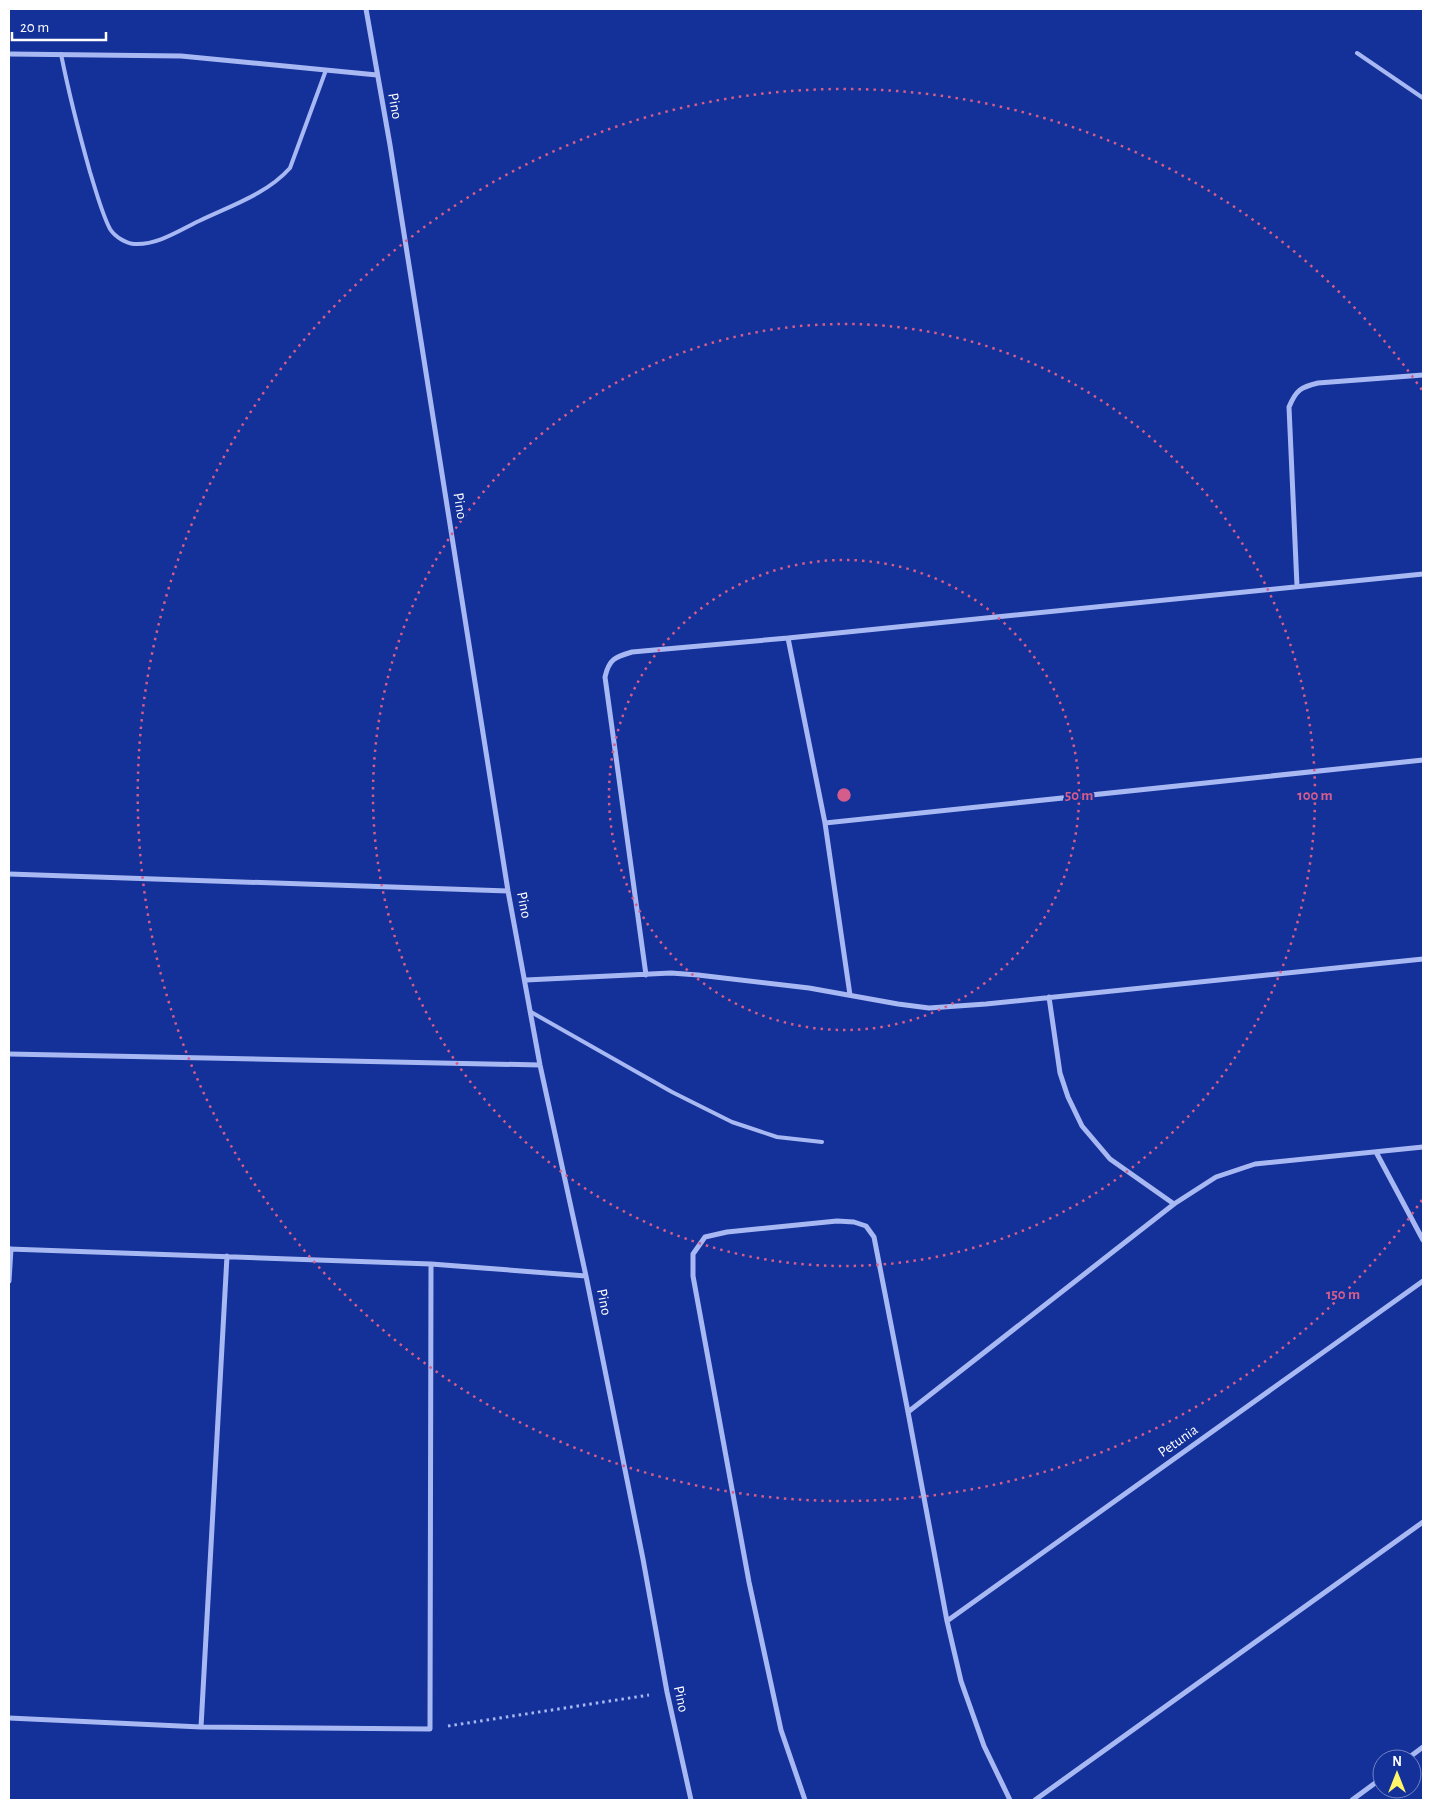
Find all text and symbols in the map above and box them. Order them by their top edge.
scale bar [12,10,106,42]
text: 20 m [20,20,49,35]
street label: Pino [385,92,405,120]
street label: Pino [451,492,469,520]
centre of rings [835,786,853,804]
text: 50 m [1065,788,1093,803]
text: 100 m [1297,788,1333,803]
street label: Pino [514,891,534,919]
text: 150 m [1326,1287,1360,1302]
street label: Pino [594,1288,614,1316]
street label: Petunia [1155,1422,1201,1460]
street label: Pino [671,1684,691,1714]
north arrow [1372,1749,1422,1799]
text: N [1392,1755,1402,1769]

